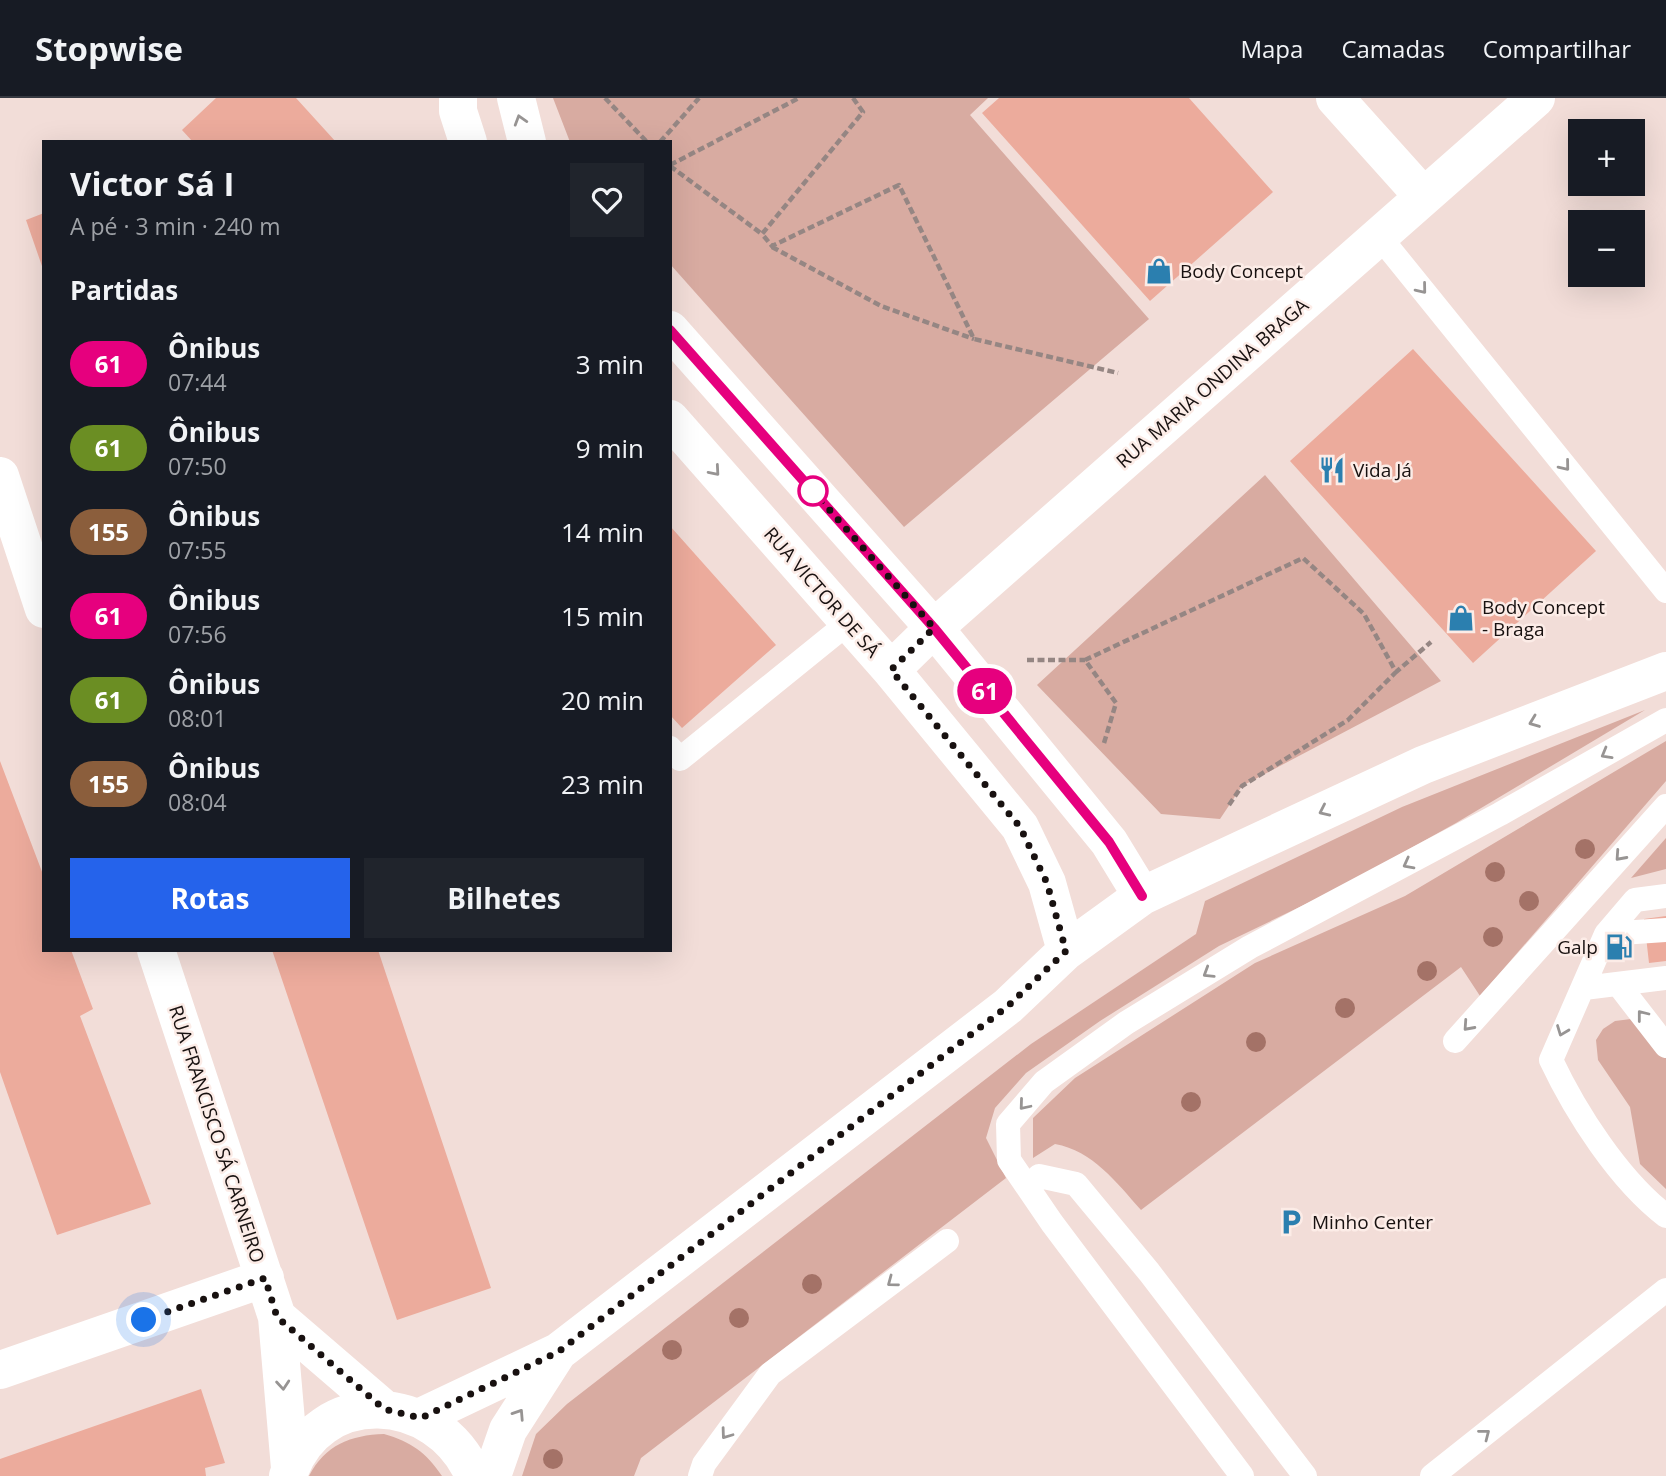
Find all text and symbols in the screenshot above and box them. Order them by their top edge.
text: Stopwise [35,26,183,71]
text: Mapa [1240,32,1303,65]
text: Camadas [1341,32,1445,65]
text: Compartilhar [1483,32,1631,65]
one-way arrow [514,114,529,126]
map controls [1568,119,1645,287]
button: + [1568,119,1645,196]
text: Victor Sá I [70,161,234,206]
button: heart [570,163,644,237]
text: A pé · 3 min · 240 m [70,210,281,242]
button: − [1568,210,1645,287]
shop icon: Body Concept [1144,256,1174,286]
place label: Body Concept [1180,258,1303,284]
text: Partidas [70,272,178,308]
one-way arrow [1414,280,1426,293]
street label: RUA MARIA ONDINA BRAGA [1110,292,1314,474]
text: Ônibus [168,330,260,366]
text: 3 min [576,346,644,382]
text: 61 [95,347,122,380]
text: 07:44 [168,366,227,398]
text: Ônibus [168,414,260,450]
text: 9 min [576,430,644,466]
text: 61 [95,431,122,464]
text: 07:50 [168,450,227,482]
restaurant icon: Vida Já [1317,455,1347,485]
place label: Vida Já [1353,457,1412,483]
one-way arrow [1556,458,1569,470]
one-way arrow [707,462,719,475]
unlabelled marker [798,476,828,506]
text: Ônibus [168,498,260,534]
text: 14 min [561,514,644,550]
text: 155 [88,515,129,548]
street label: RUA VICTOR DE SÁ [758,521,886,663]
text: 07:55 [168,534,227,566]
text: Ônibus [168,582,260,618]
place label: Body Concept - Braga [1482,594,1605,642]
text: 15 min [561,598,644,634]
text: 61 [95,599,122,632]
shop icon: Body Concept - Braga [1446,603,1476,633]
text: 07:56 [168,618,227,650]
text: Ônibus [168,666,260,702]
line badge: 61 [954,668,1016,714]
text: 61 [971,674,999,707]
text: 20 min [561,682,644,718]
text: 61 [95,683,122,716]
text: 08:01 [168,702,227,734]
one-way arrow [1528,714,1540,728]
one-way arrow [1601,746,1614,759]
text: Ônibus [168,750,260,786]
text: 23 min [561,766,644,802]
text: 155 [88,767,129,800]
text: 08:04 [168,786,227,818]
one-way arrow [1319,803,1331,817]
one-way arrow [1616,848,1629,861]
one-way arrow [1402,856,1415,869]
button: Rotas [70,858,350,938]
button: Bilhetes [364,858,644,938]
fuel station icon: Galp [1604,932,1634,962]
place label: Galp [1557,934,1598,960]
one-way arrow [1202,964,1215,977]
street label: RUA FRANCISCO SÁ CARNEIRO [163,1002,271,1266]
one-way arrow [1637,1010,1650,1022]
one-way arrow [1464,1017,1476,1030]
one-way arrow [1556,1024,1570,1036]
one-way arrow [1020,1097,1032,1110]
parking icon: Minho Center [1276,1207,1306,1237]
place label: Minho Center [1312,1209,1433,1235]
one-way arrow [888,1274,900,1286]
your location [126,1302,161,1337]
one-way arrow [275,1380,290,1391]
one-way arrow [510,1408,523,1421]
one-way arrow [722,1426,735,1439]
one-way arrow [1478,1429,1490,1442]

